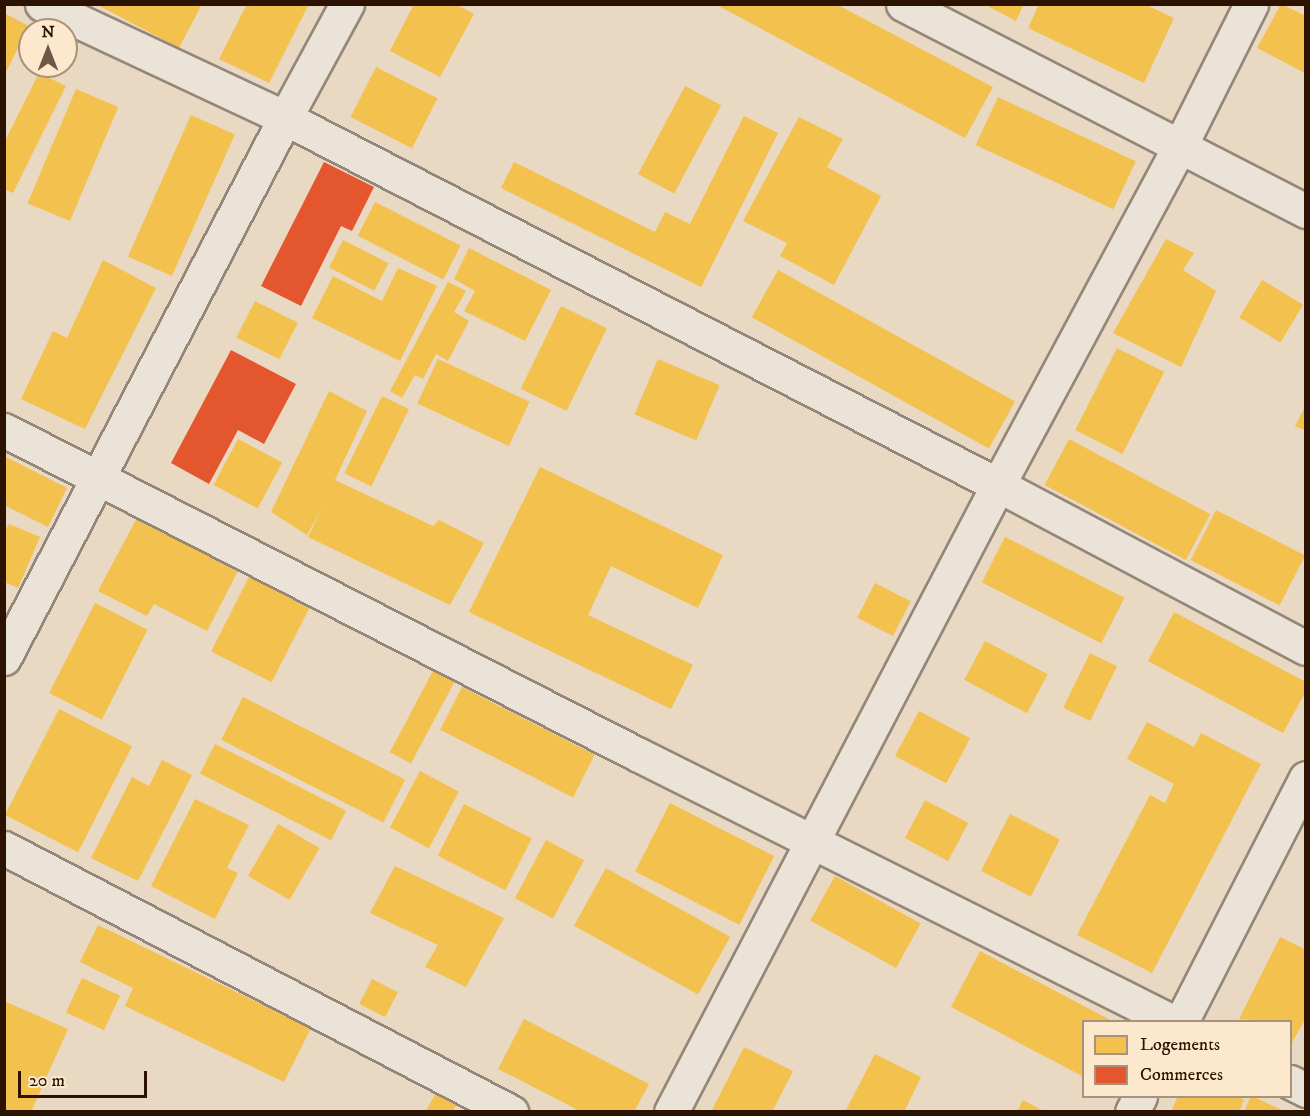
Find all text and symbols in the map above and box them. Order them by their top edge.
north arrow [18,18,78,78]
text: N [41,22,55,42]
legend [1082,1020,1292,1098]
text: Logements [1140,1034,1220,1056]
scale bar [21,1059,150,1097]
text: Commerces [1140,1064,1223,1086]
text: 20 m [29,1070,65,1092]

